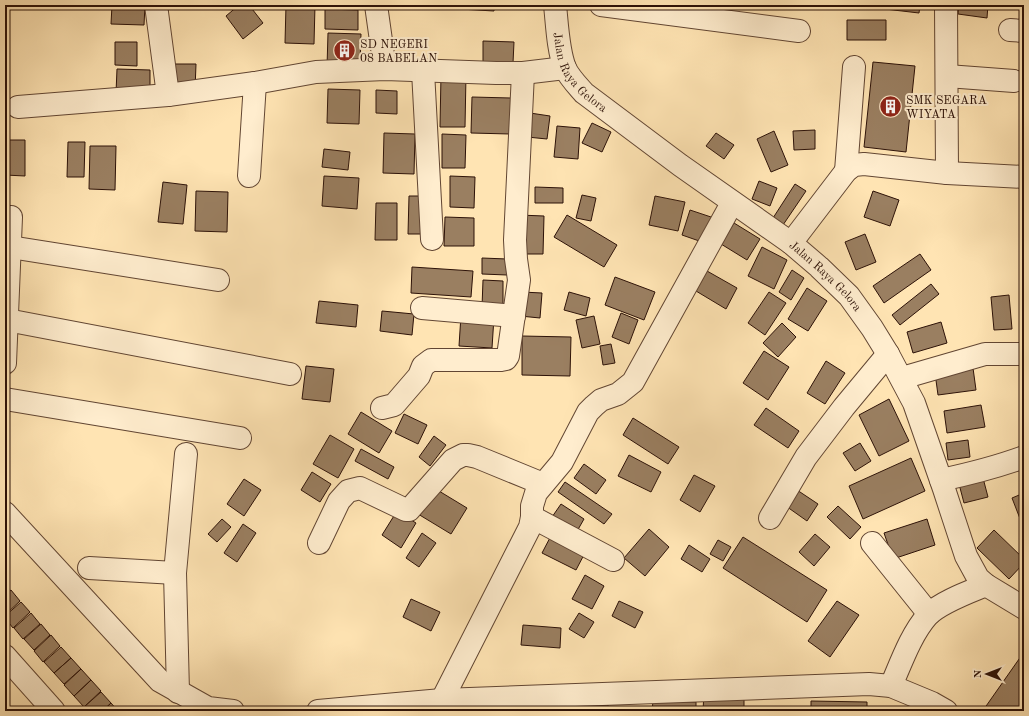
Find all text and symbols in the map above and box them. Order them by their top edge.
street label: Jalan Raya Gelora [551,32,609,115]
building icon: SD NEGERI 08 BABELAN [331,38,357,64]
place label: SD NEGERI 08 BABELAN [360,39,437,65]
building icon: SMK SEGARA WIYATA [877,94,903,120]
place label: SMK SEGARA WIYATA [906,95,987,121]
street label: Jalan Raya Gelora [787,239,863,314]
north arrow [967,654,1007,694]
text: N [973,669,984,678]

